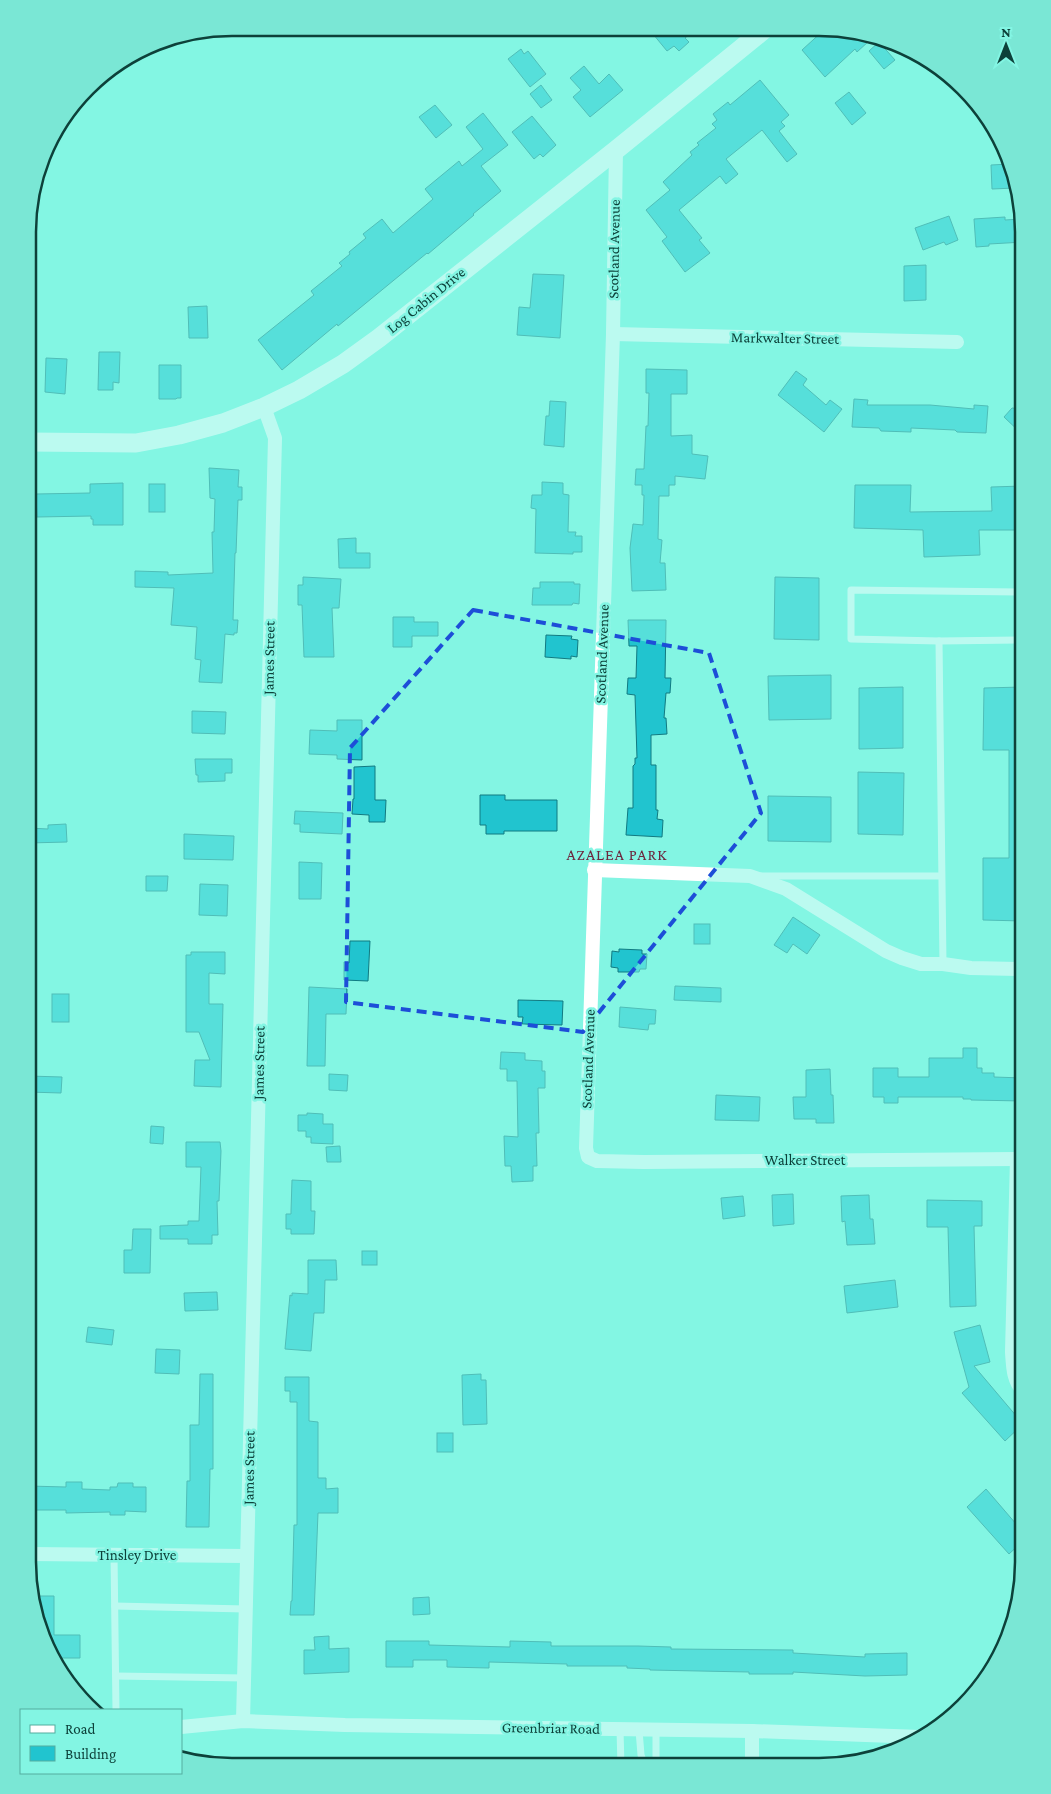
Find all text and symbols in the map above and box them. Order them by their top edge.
north arrow [981,20,1031,70]
text: N [1001,24,1011,40]
street label: Scotland Avenue [605,199,623,299]
street label: Log Cabin Drive [384,263,469,337]
street label: Markwalter Street [731,329,840,347]
street label: Scotland Avenue [592,604,612,704]
street label: James Street [260,620,279,697]
district label: AZALEA PARK [567,846,667,863]
street label: Scotland Avenue [578,1009,598,1109]
street label: James Street [250,1025,269,1102]
street label: Walker Street [765,1152,846,1168]
street label: James Street [240,1430,259,1507]
street label: Tinsley Drive [98,1547,177,1564]
legend [20,1709,182,1774]
street label: Greenbriar Road [502,1719,600,1737]
text: Road [65,1721,96,1737]
text: Building [65,1746,116,1763]

